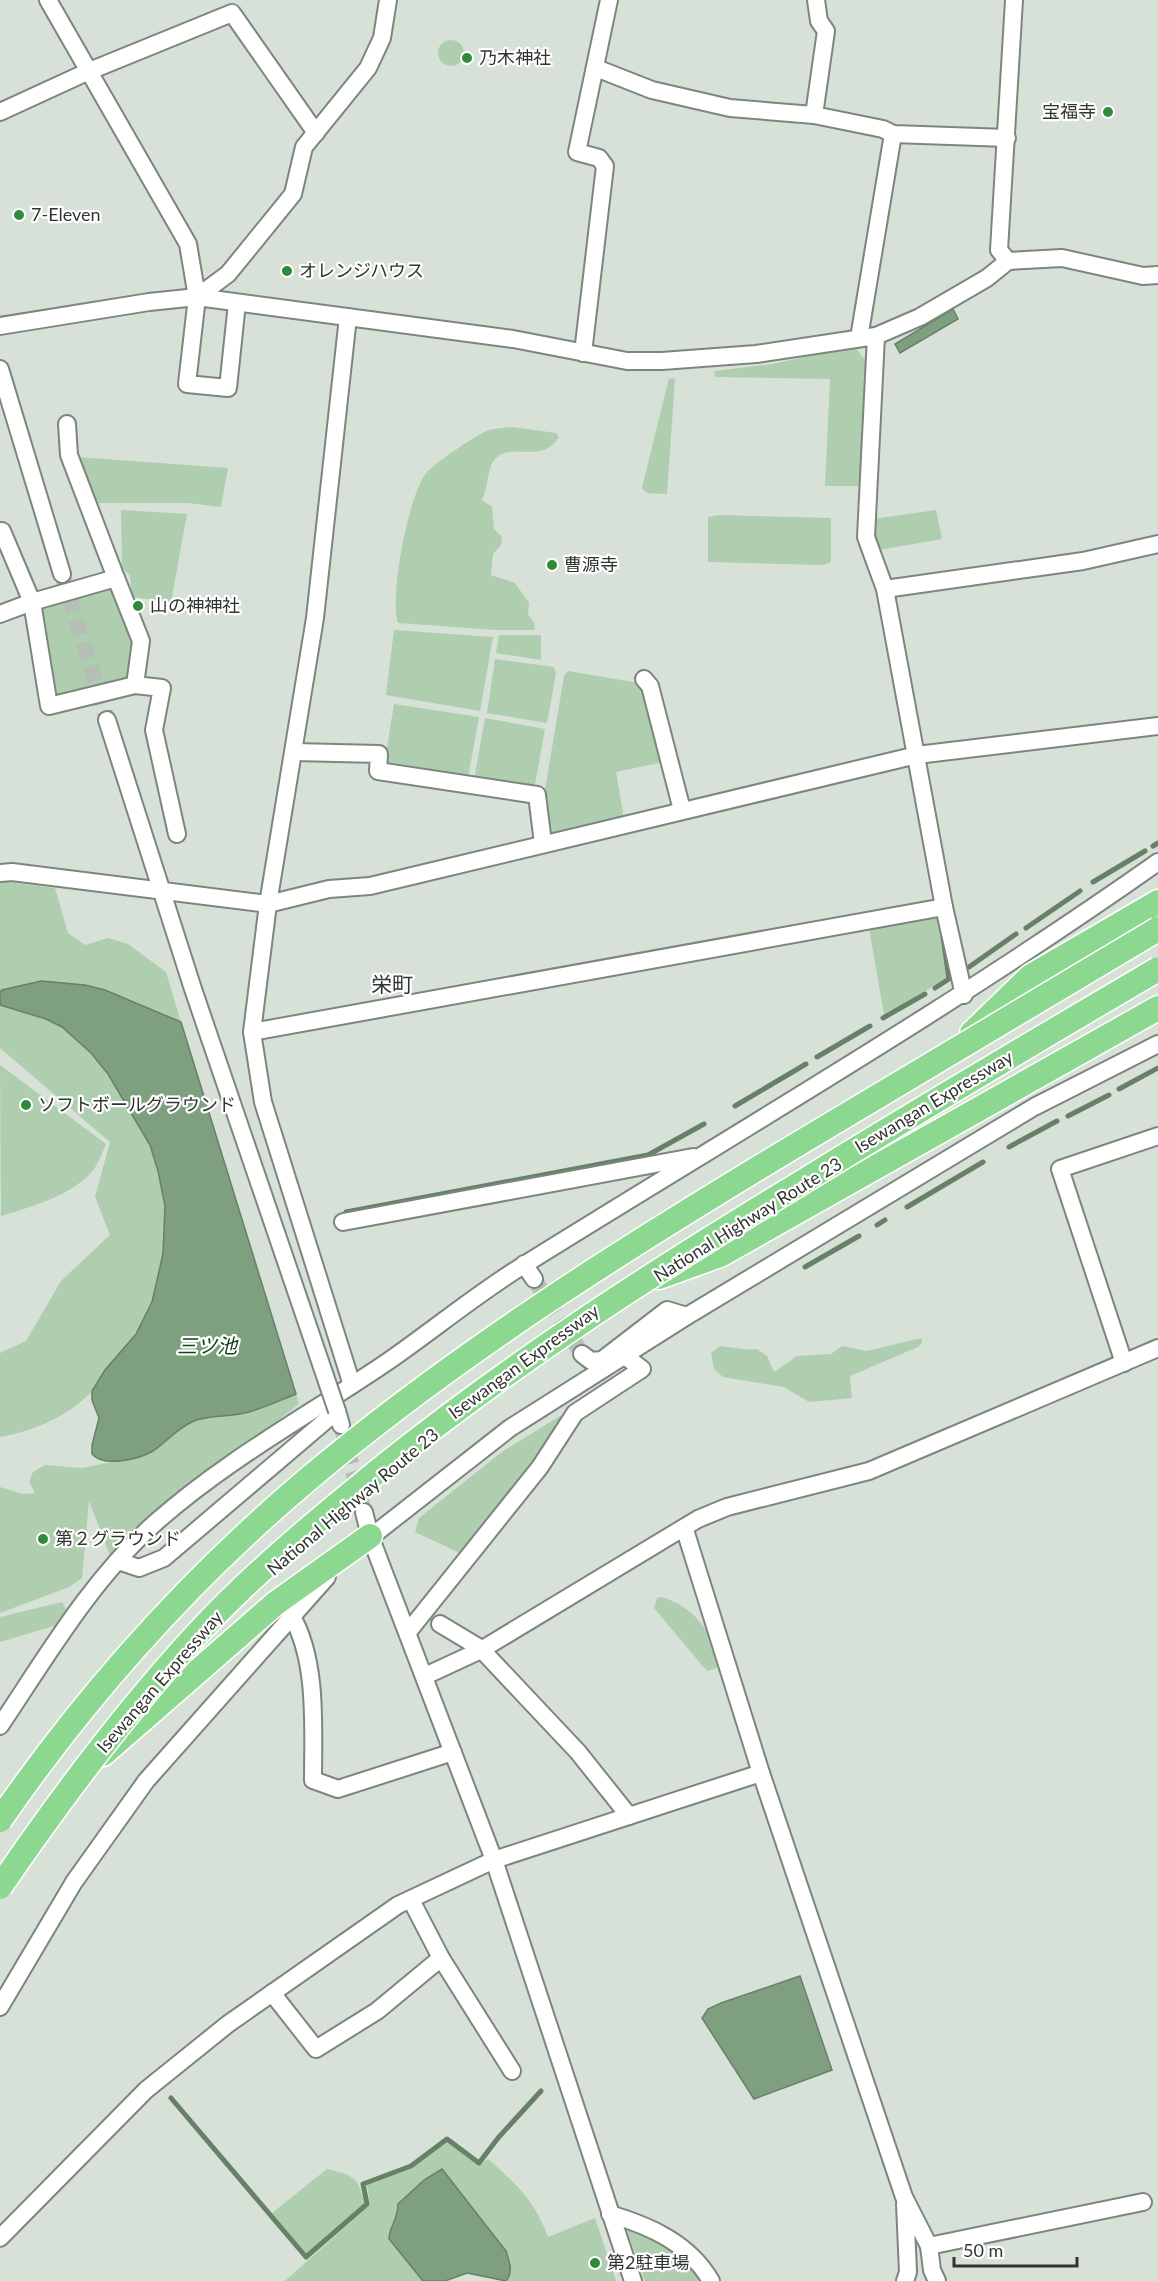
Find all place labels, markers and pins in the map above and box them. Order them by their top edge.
place label: 乃木神社 [479,46,551,68]
marker: 乃木神社 [460,51,474,65]
place label: 宝福寺 [1042,100,1096,122]
marker: 宝福寺 [1101,105,1115,119]
place label: 7-Eleven [31,203,101,225]
marker: 7-Eleven [12,208,26,222]
place label: オレンジハウス [299,259,424,281]
marker: オレンジハウス [280,264,294,278]
place label: 曹源寺 [564,553,618,575]
marker: 曹源寺 [545,558,559,572]
place label: 山の神神社 [150,594,240,616]
marker: 山の神神社 [131,599,145,613]
place label: ソフトボールグラウンド [38,1093,236,1115]
marker: ソフトボールグラウンド [19,1098,33,1112]
place label: 第２グラウンド [55,1527,181,1549]
marker: 第２グラウンド [36,1532,50,1546]
place label: 第2駐車場 [607,2251,689,2273]
marker: 第2駐車場 [588,2256,602,2270]

